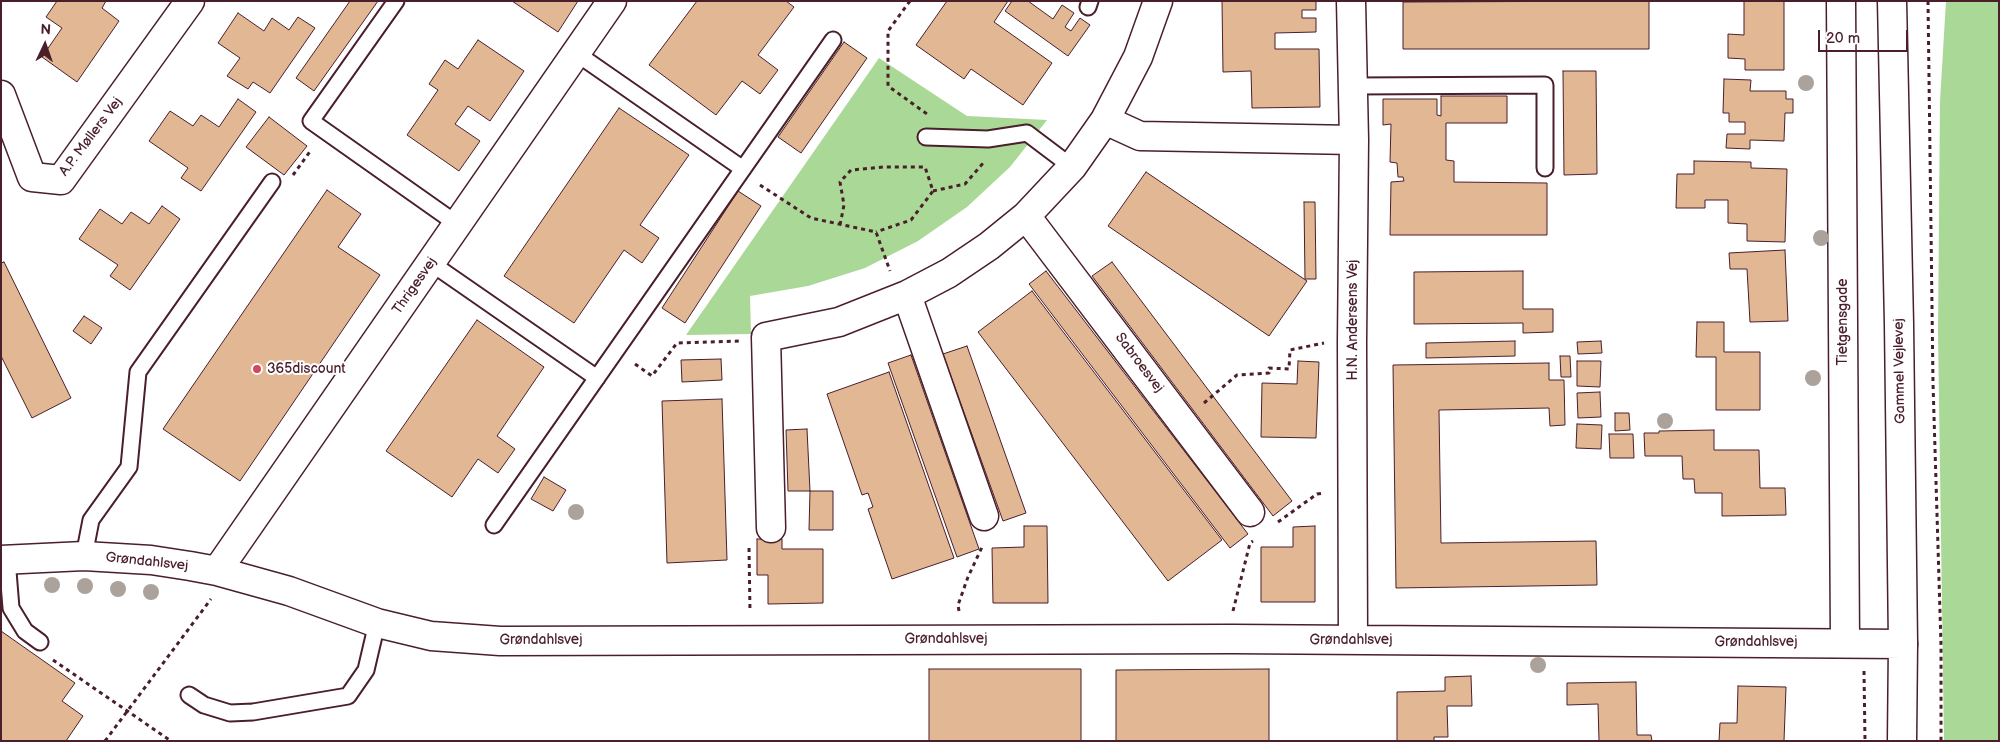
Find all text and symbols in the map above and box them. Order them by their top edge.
north arrow [20,20,70,70]
scale bar [1820,20,1910,52]
text: N [40,21,51,38]
text: 20 m [1826,29,1860,48]
street label: A.P. Møllers Vej [56,94,126,180]
street label: Thrigesvej [389,254,441,318]
street label: H.N. Andersens Vej [1345,260,1361,380]
street label: Tietgensgade [1835,279,1851,365]
street label: Gammel Vejlevej [1891,318,1909,424]
street label: Sabroesvej [1111,330,1167,396]
place label: 365discount [267,361,346,377]
marker: 365discount [251,363,263,375]
street label: Grøndahlsvej [105,549,189,575]
street label: Grøndahlsvej [905,631,987,647]
street label: Grøndahlsvej [500,632,582,648]
street label: Grøndahlsvej [1310,632,1392,648]
street label: Grøndahlsvej [1715,634,1797,650]

